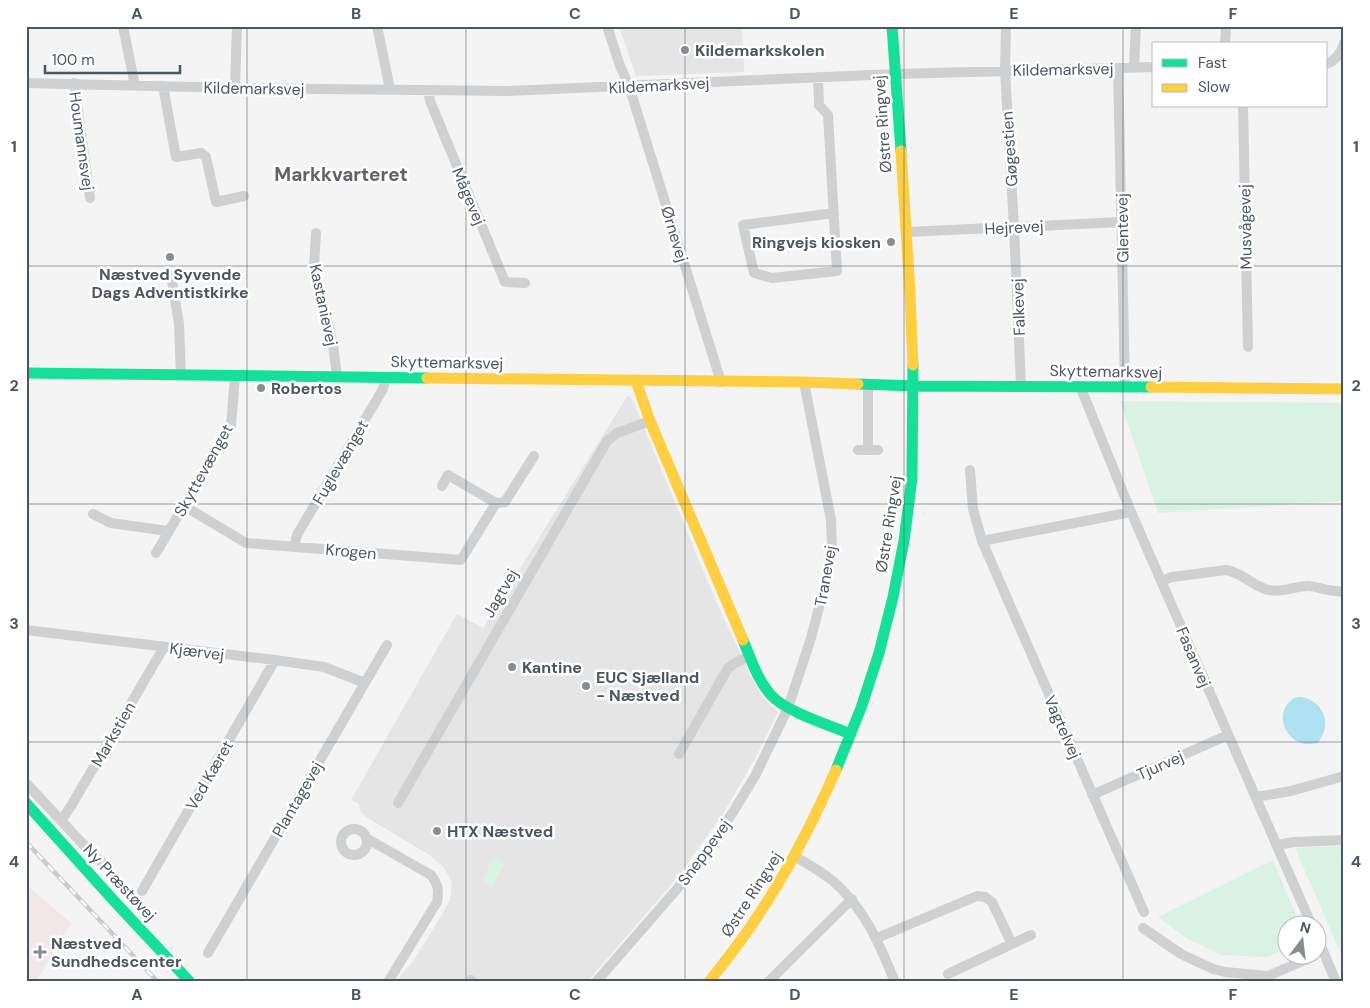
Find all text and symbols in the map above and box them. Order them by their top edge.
text: A [131,3,143,24]
text: B [351,3,361,24]
text: C [569,3,581,24]
text: D [789,3,801,24]
text: E [1009,3,1019,24]
text: F [1229,3,1238,24]
place label: Kildemarkskolen [695,40,825,61]
scale bar [45,42,180,74]
legend [1152,42,1328,108]
marker: Kildemarkskolen [679,44,691,56]
text: 100 m [52,50,95,70]
text: Fast [1198,53,1227,73]
street label: Kildemarksvej [1012,58,1114,81]
street label: Kildemarksvej [608,72,710,99]
street label: Østre Ringvej [869,74,896,174]
street label: Kildemarksvej [203,77,305,100]
text: Slow [1198,77,1231,97]
street label: Houmannsvej [64,90,99,192]
street label: Gøgestien [996,111,1023,187]
text: 1 [11,136,17,157]
text: 1 [1353,136,1359,157]
district label: Markkvarteret [274,162,408,187]
street label: Mågevej [447,164,490,228]
street label: Musvågevej [1234,184,1257,270]
street label: Glentevej [1111,193,1134,263]
street label: Ørnevej [656,204,693,265]
street label: Hejrevej [984,215,1044,240]
place label: Ringvejs kiosken [752,232,881,253]
marker: Ringvejs kiosken [885,236,897,248]
marker: Næstved Syvende Dags Adventistkirke [164,251,176,263]
street label: Kastanievej [305,262,342,348]
place label: Næstved Syvende Dags Adventistkirke [91,264,249,303]
street label: Falkevej [1007,278,1030,336]
street label: Skyttemarksvej [390,351,504,374]
street label: Skyttemarksvej [1049,360,1163,383]
text: 2 [9,375,19,396]
text: 2 [1351,375,1361,396]
place label: Robertos [271,378,342,399]
marker: Robertos [255,382,267,394]
street label: Fuglevænget [308,416,373,508]
street label: Skyttevænget [169,420,238,520]
street label: Østre Ringvej [870,474,907,574]
street label: Krogen [325,539,377,564]
street label: Tranevej [810,544,841,608]
street label: Jagtvej [478,565,523,621]
text: 3 [9,613,19,634]
text: 3 [1351,613,1361,634]
street label: Fasanvej [1171,624,1216,691]
street label: Kjærvej [168,638,225,665]
place label: Kantine [522,657,582,678]
marker: Kantine [506,661,518,673]
place label: EUC Sjælland - Næstved [596,667,699,706]
marker: EUC Sjælland - Næstved [580,680,592,692]
street label: Vagtelvej [1039,692,1086,762]
street label: Markstien [86,698,140,771]
street label: Ved Kæret [181,736,238,814]
street label: Tjurvej [1134,746,1187,785]
street label: Plantagevej [267,758,328,841]
street label: Sneppevej [673,815,736,890]
place label: HTX Næstved [447,821,553,842]
marker: HTX Næstved [431,825,443,837]
street label: Ny Præstøvej [78,839,161,925]
street label: Østre Ringvej [716,848,787,941]
text: 4 [9,851,19,872]
text: 4 [1351,851,1361,872]
north arrow [1278,916,1328,966]
text: N [1298,917,1313,937]
place label: Næstved Sundhedscenter [51,933,182,972]
marker: Næstved Sundhedscenter [33,945,47,959]
text: A [131,984,143,1005]
text: B [351,984,361,1005]
text: C [569,984,581,1005]
text: D [789,984,801,1005]
text: E [1009,984,1019,1005]
text: F [1229,984,1238,1005]

